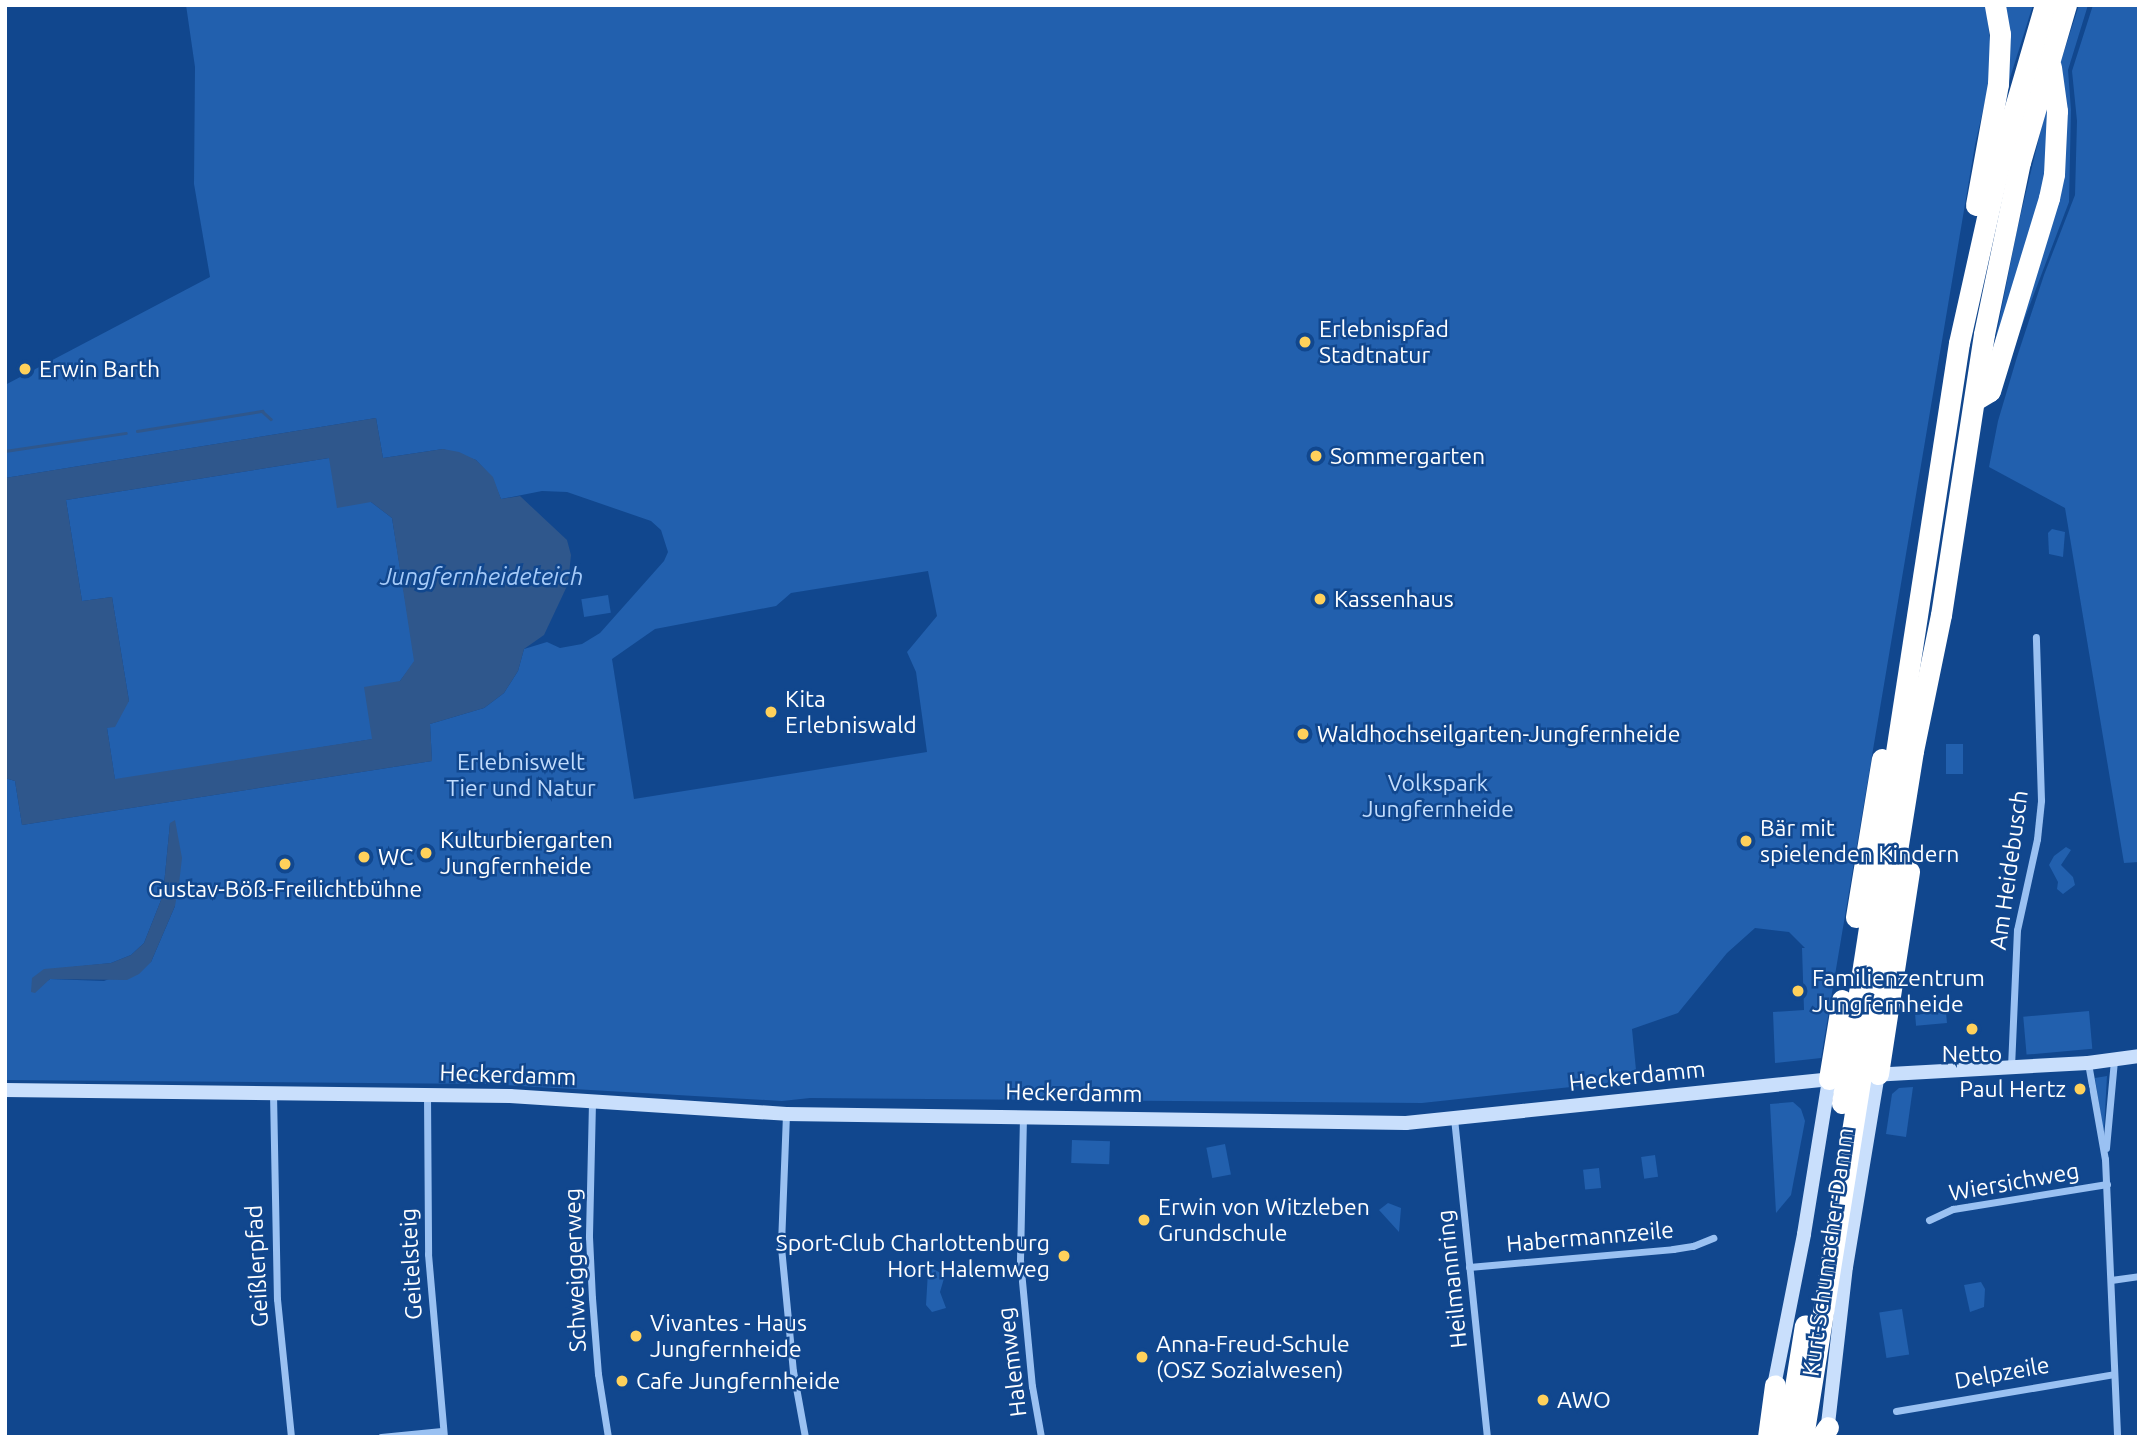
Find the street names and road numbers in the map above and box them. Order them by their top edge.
street label: Am Heidebusch [1984,788,2034,952]
street label: Heckerdamm [1567,1055,1707,1097]
street label: Heckerdamm [439,1059,577,1091]
street label: Heckerdamm [1005,1078,1143,1108]
street label: Kurt-Schumacher-Damm [1797,1126,1859,1378]
street label: Wiersichweg [1947,1157,2081,1207]
street label: Schweiggerweg [558,1188,592,1352]
street label: Geißlerpfad [240,1204,274,1328]
street label: Geitelsteig [394,1207,428,1321]
street label: Heilmannring [1431,1208,1473,1350]
street label: Habermannzeile [1505,1216,1675,1258]
street label: Halemweg [992,1306,1032,1418]
street label: Delpzeile [1953,1351,2051,1395]

